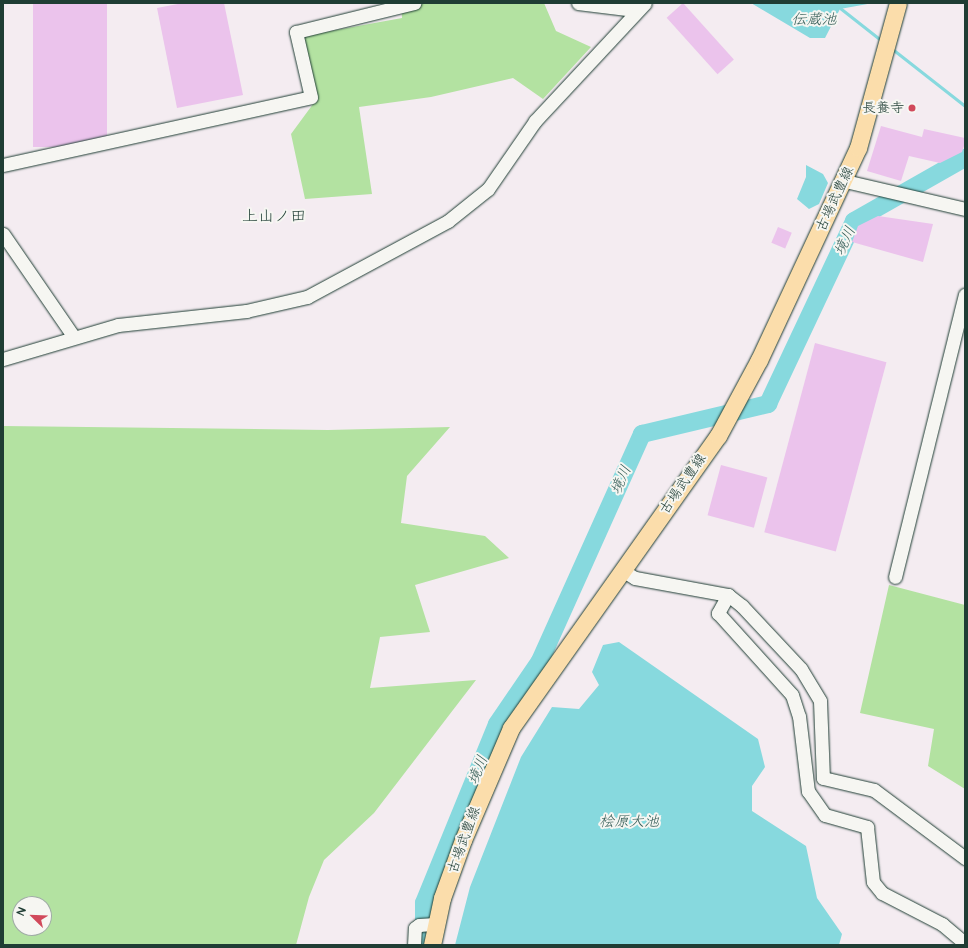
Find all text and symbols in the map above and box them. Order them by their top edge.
water label: 伝蔵池 [792,11,836,29]
place label: 長養寺 [862,100,904,116]
marker: 長養寺 [907,103,917,113]
street label: 古場武豊線 [813,164,857,234]
district label: 上山ノ田 [242,206,306,226]
water label: 境川 [831,224,859,258]
street label: 古場武豊線 [656,451,710,517]
water label: 境川 [607,463,635,497]
water label: 境川 [464,753,492,787]
street label: 古場武豊線 [444,804,484,876]
water label: 桧原大池 [599,813,659,831]
north arrow [12,896,52,936]
text: N [13,905,30,918]

